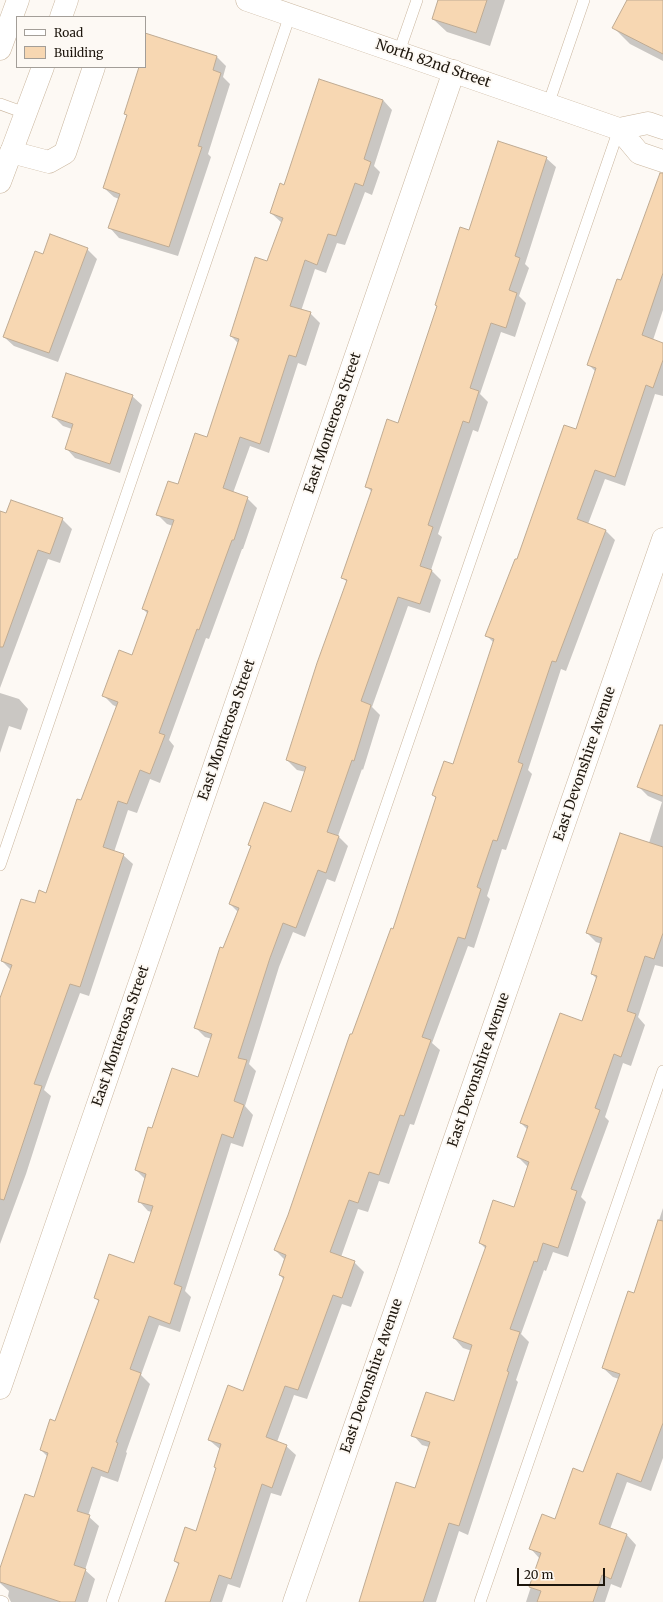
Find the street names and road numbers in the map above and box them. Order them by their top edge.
street label: North 82nd Street [373,36,493,92]
street label: East Monterosa Street [301,350,365,496]
street label: East Monterosa Street [195,657,259,803]
street label: East Devonshire Avenue [551,685,619,843]
street label: East Monterosa Street [89,963,153,1109]
street label: East Devonshire Avenue [445,991,513,1149]
street label: East Devonshire Avenue [338,1297,406,1455]

